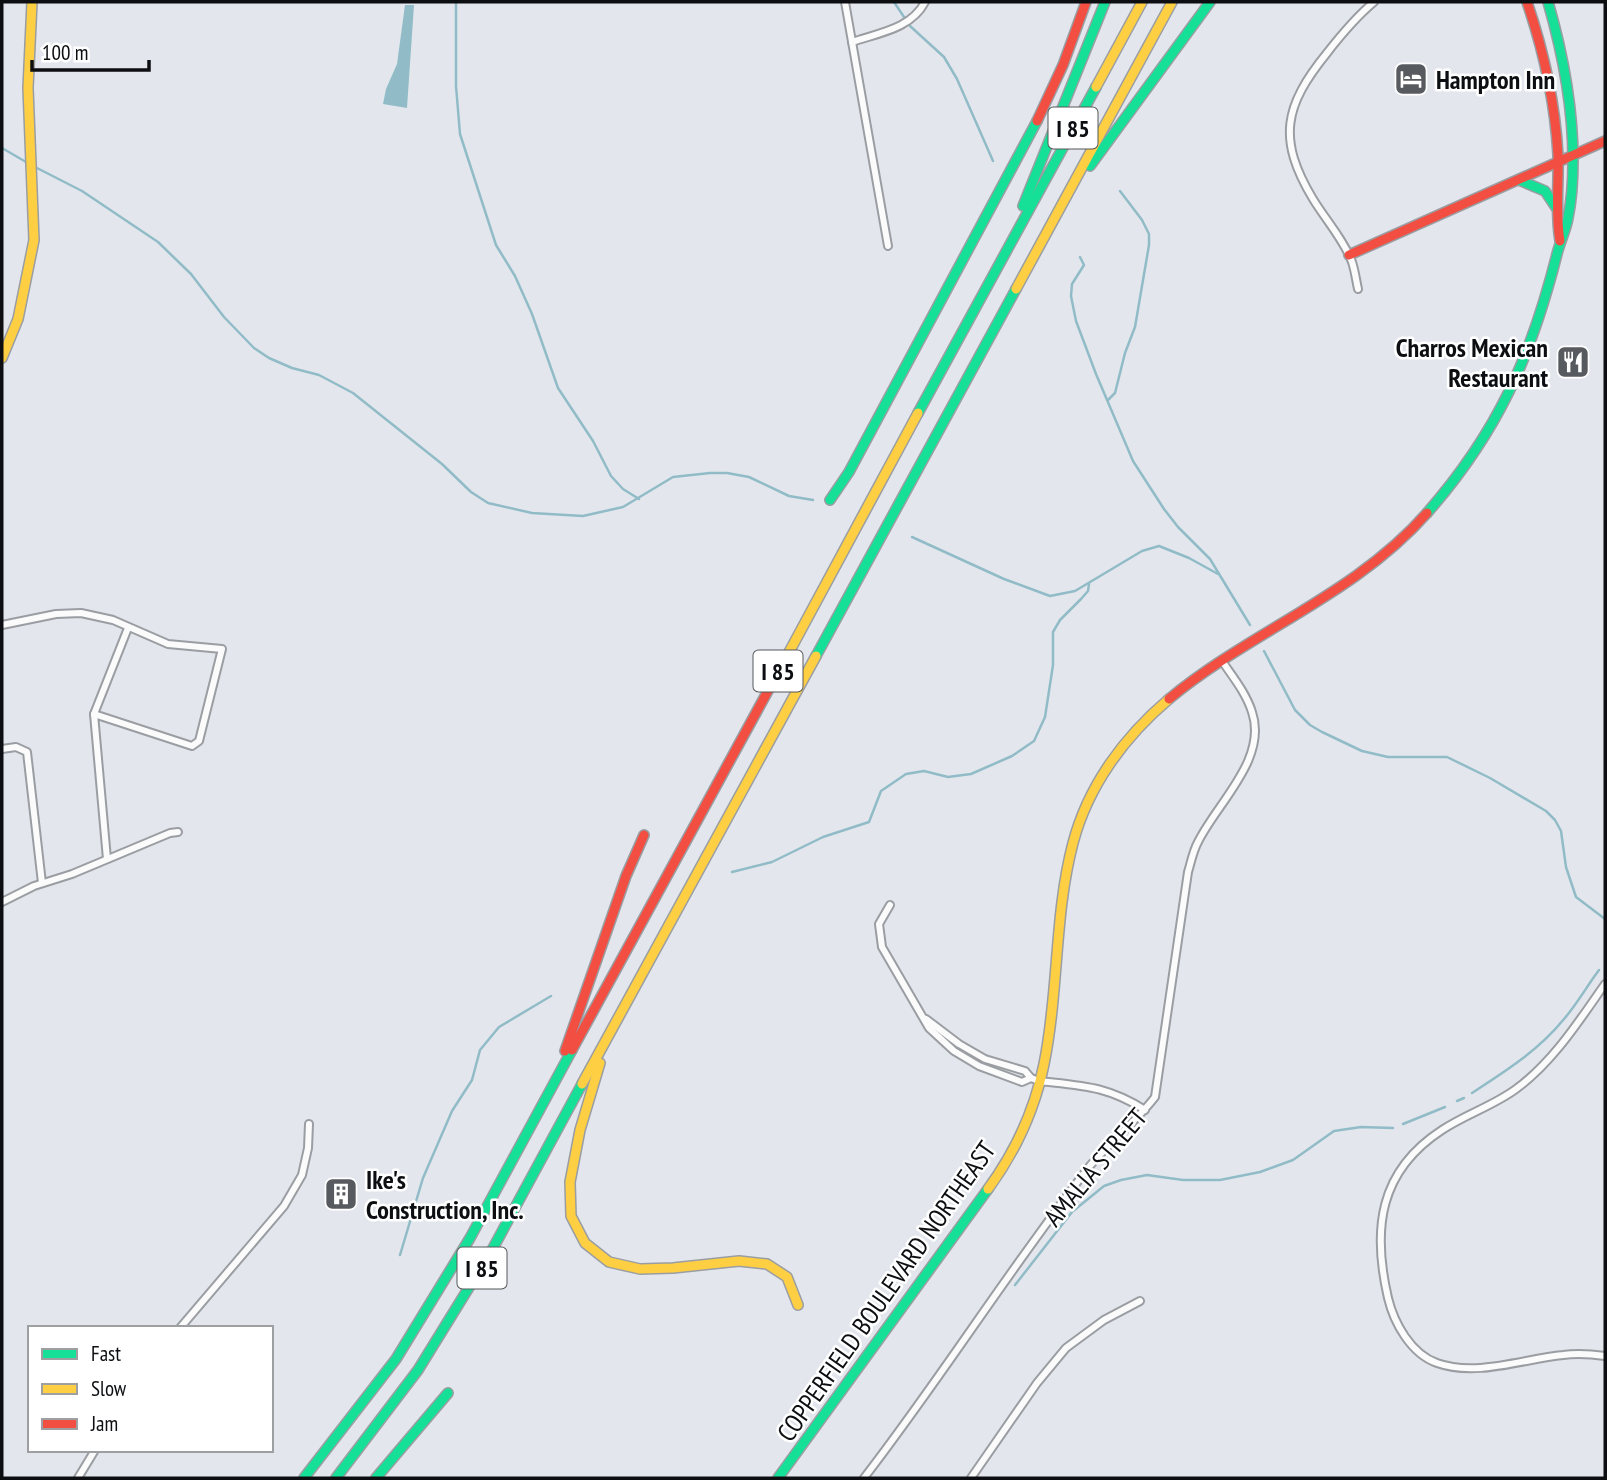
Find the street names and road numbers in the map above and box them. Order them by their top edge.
road number: I 85 [1048,107,1098,148]
road number: I 85 [754,650,802,692]
street label: AMALIA STREET [1036,1101,1154,1233]
street label: COPPERFIELD BOULEVARD NORTHEAST [770,1134,1003,1447]
road number: I 85 [458,1248,506,1288]

